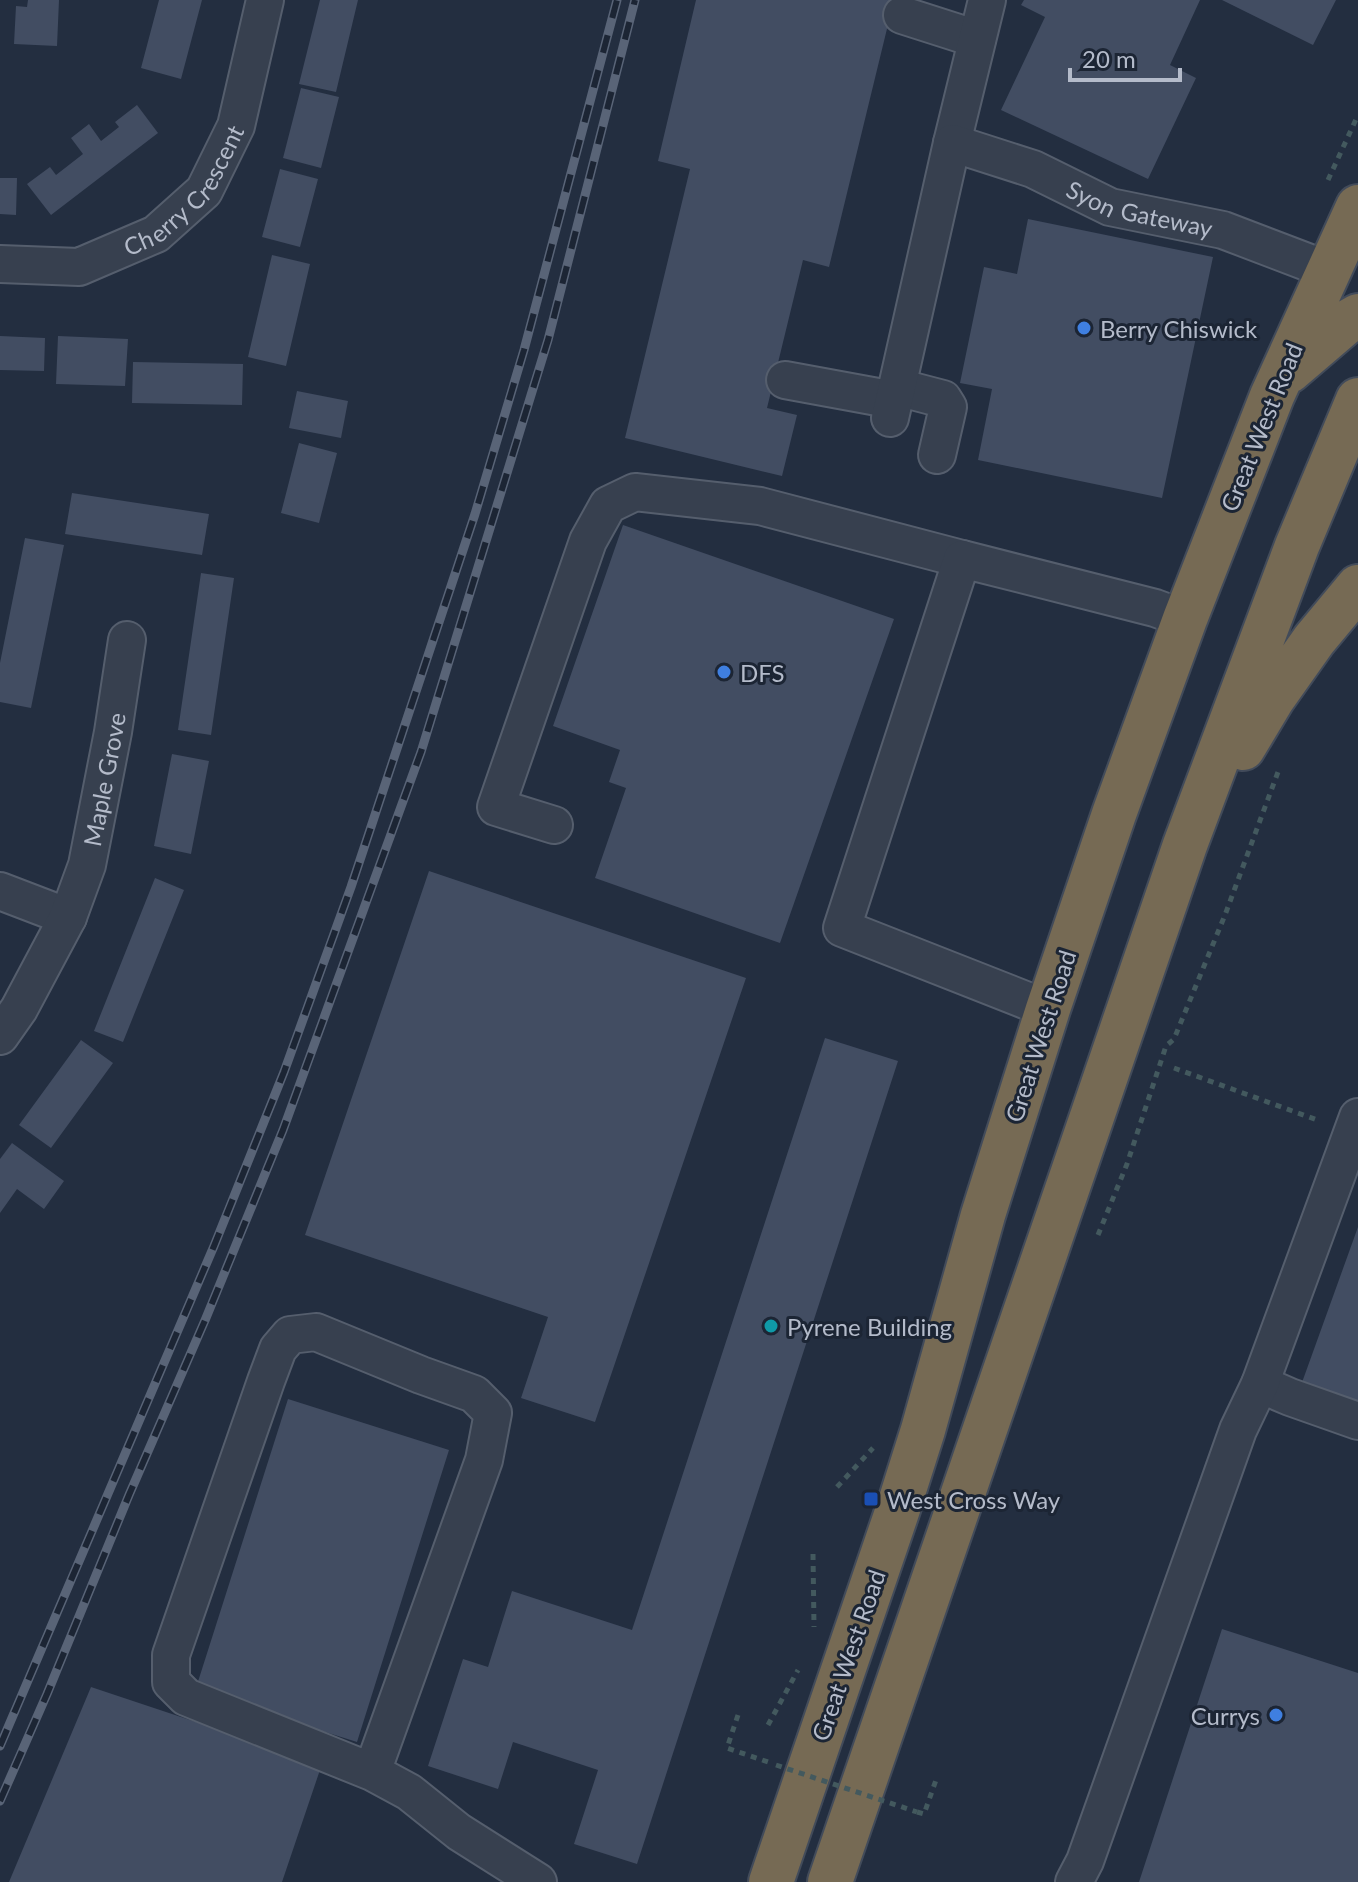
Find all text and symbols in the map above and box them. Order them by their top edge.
scale bar [1070,32,1180,82]
text: 20 m [1082,44,1136,73]
street label: Cherry Crescent [119,120,249,261]
street label: Syon Gateway [1062,174,1216,242]
place label: Berry Chiswick [1100,314,1258,343]
marker: Berry Chiswick [1075,319,1093,337]
street label: Great West Road [1214,339,1308,515]
place label: DFS [740,658,784,687]
marker: DFS [715,663,733,681]
street label: Maple Grove [77,710,130,848]
street label: Great West Road [999,946,1081,1126]
place label: Pyrene Building [787,1312,952,1341]
marker: Pyrene Building [762,1317,780,1335]
place label: West Cross Way [887,1485,1061,1514]
marker: West Cross Way [862,1490,880,1508]
street label: Great West Road [805,1566,891,1744]
place label: Currys [1191,1701,1260,1730]
marker: Currys [1267,1706,1285,1724]

